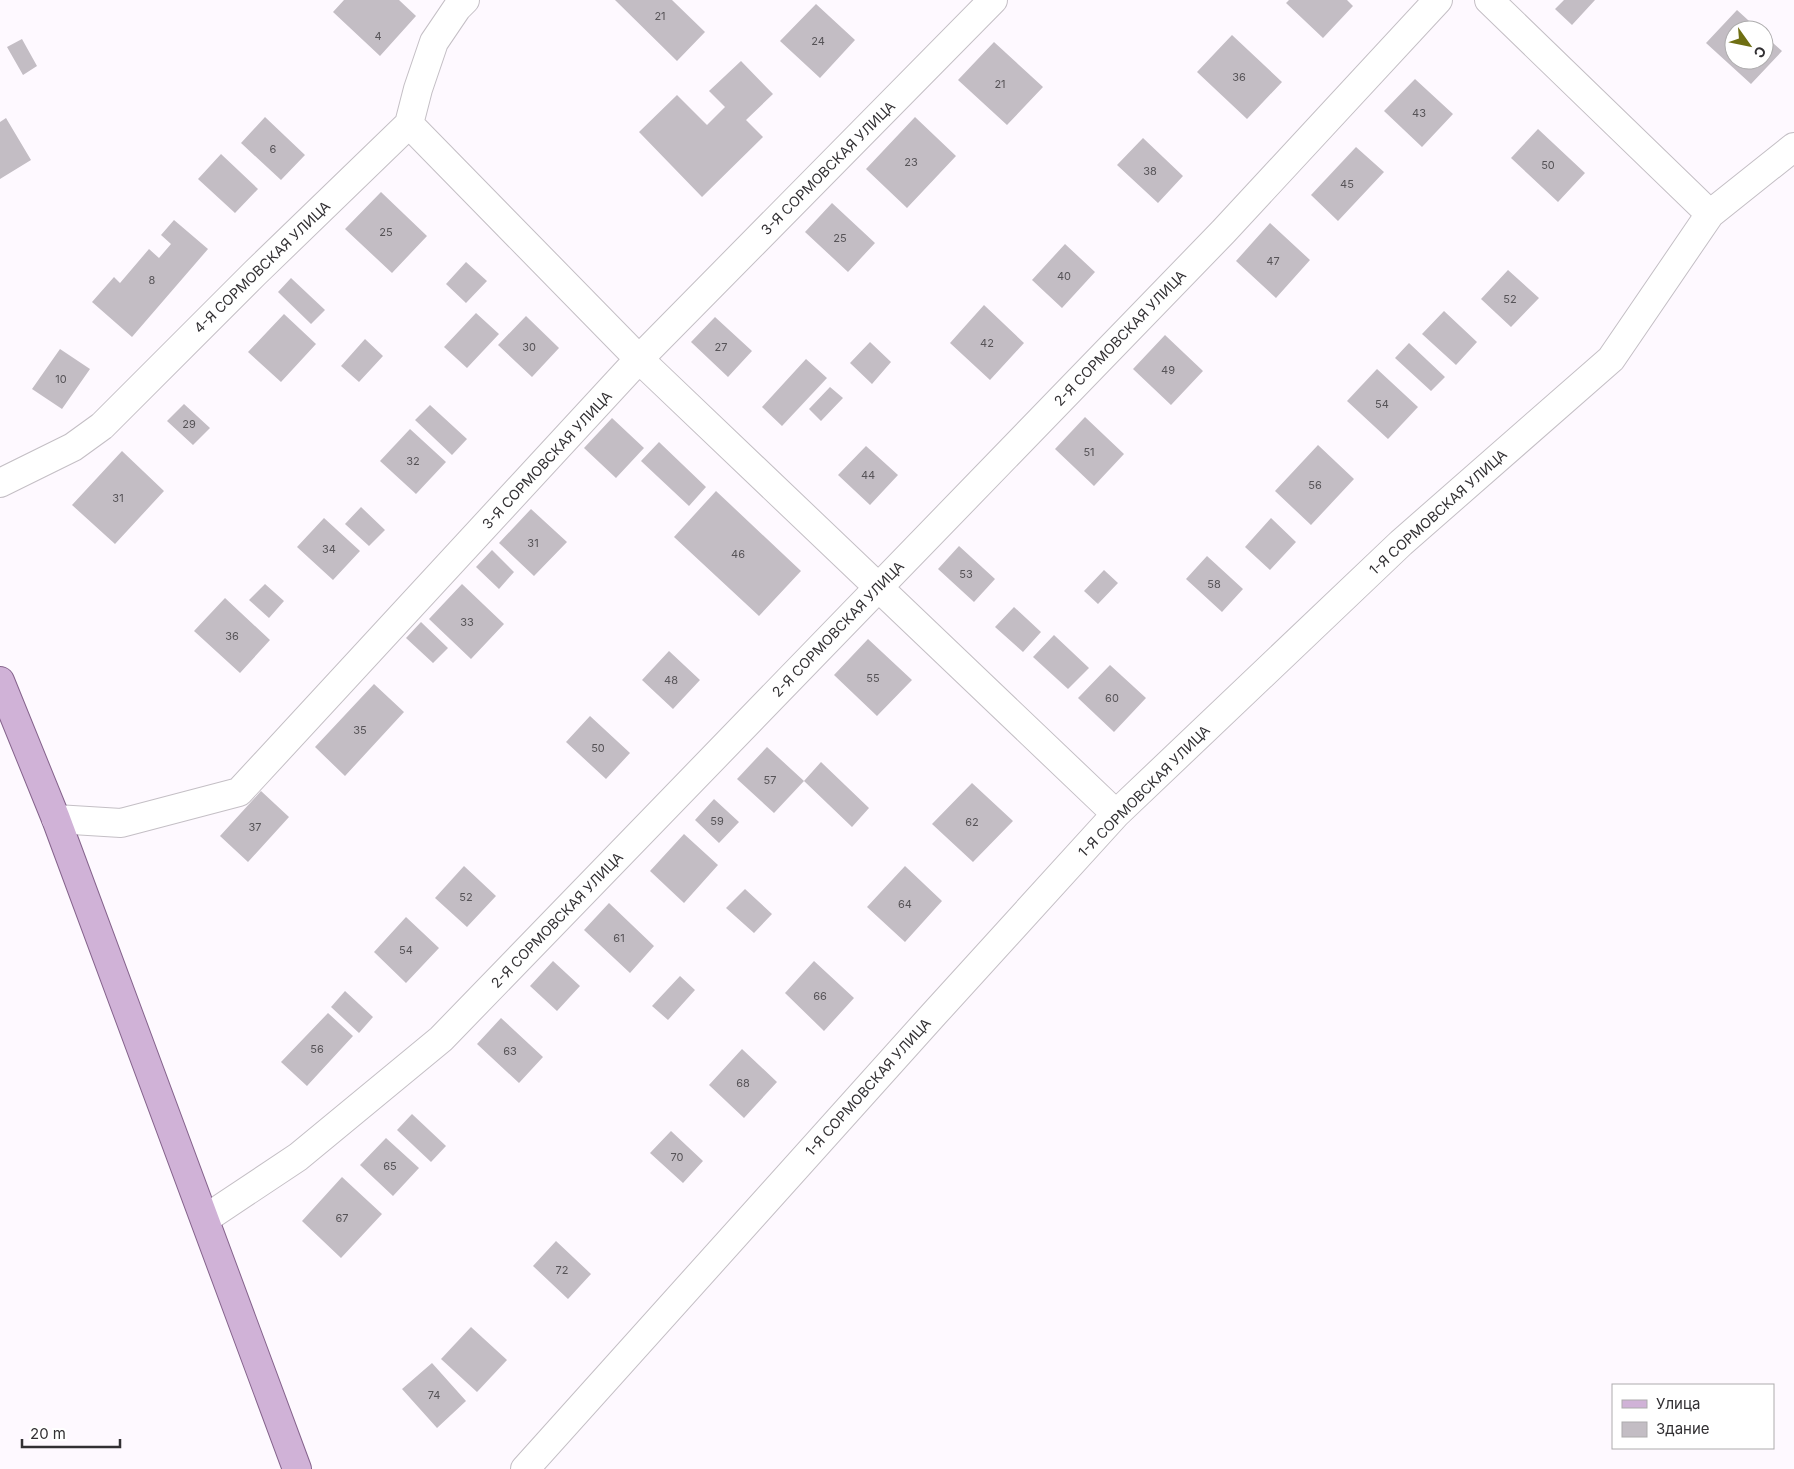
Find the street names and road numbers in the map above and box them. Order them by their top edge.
street label: 3-Я СОРМОВСКАЯ УЛИЦА [757,97,898,238]
street label: 4-Я СОРМОВСКАЯ УЛИЦА [190,197,333,336]
street label: 2-Я СОРМОВСКАЯ УЛИЦА [1050,266,1189,409]
street label: 3-Я СОРМОВСКАЯ УЛИЦА [478,387,615,532]
street label: 1-Я СОРМОВСКАЯ УЛИЦА [1365,445,1510,578]
street label: 2-Я СОРМОВСКАЯ УЛИЦА [768,557,907,700]
street label: 1-Я СОРМОВСКАЯ УЛИЦА [1074,721,1213,860]
street label: 2-Я СОРМОВСКАЯ УЛИЦА [487,848,626,991]
street label: 1-Я СОРМОВСКАЯ УЛИЦА [801,1014,934,1159]

